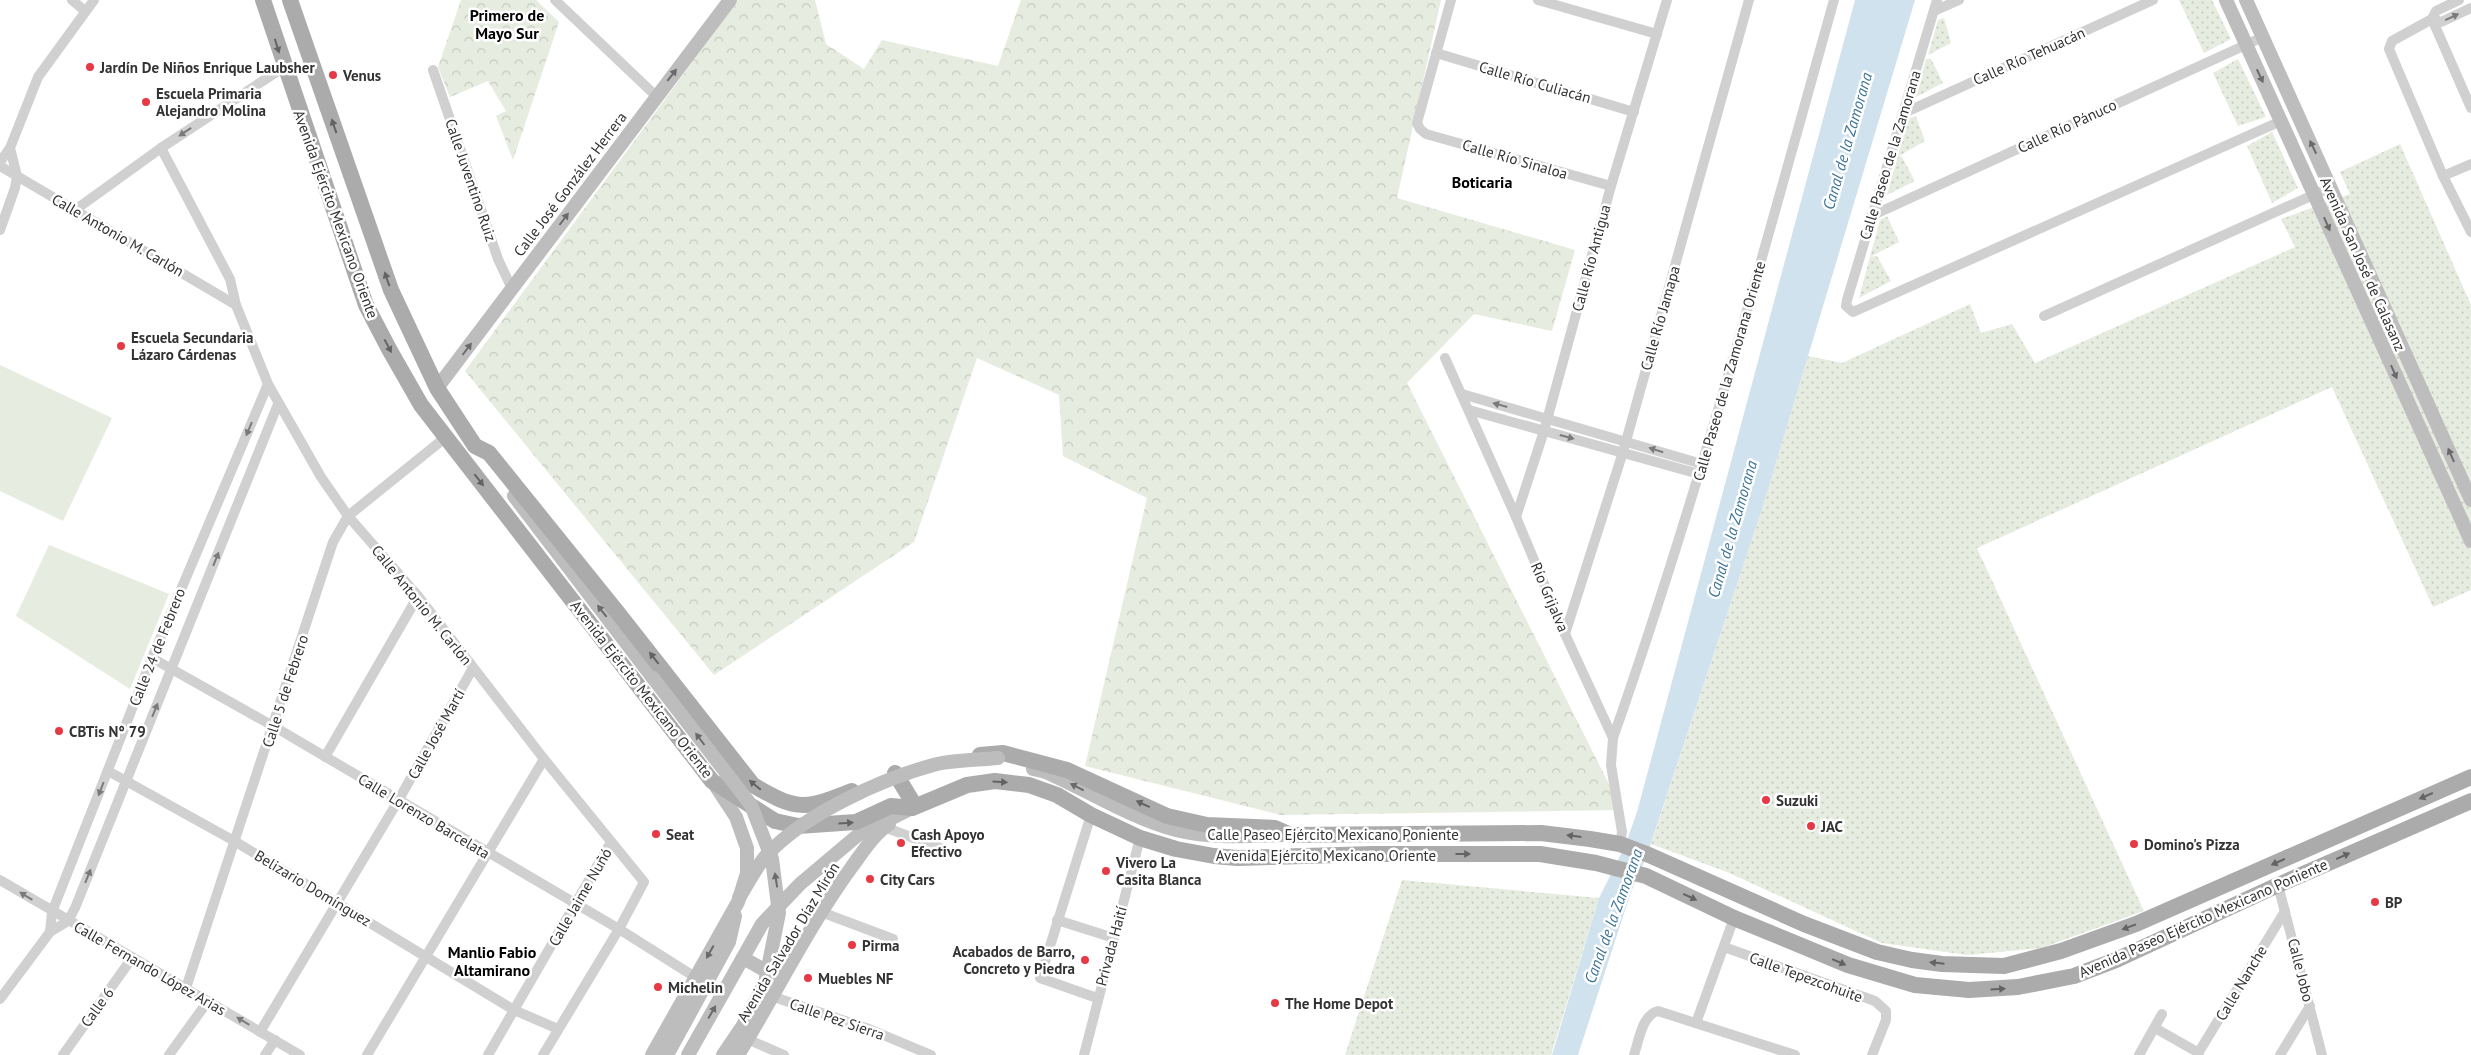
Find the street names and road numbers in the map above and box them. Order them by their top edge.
street label: Calle Río Tehuacán [1970,23,2088,89]
street label: Calle Río Culiacán [1477,57,1593,107]
street label: Calle Paseo de la Zamorana [1855,68,1925,242]
street label: Calle Río Pánuco [2014,95,2120,157]
street label: Avenida Ejército Mexicano Oriente [289,107,383,321]
street label: Calle José González Herrera [509,108,631,260]
street label: Calle Juventino Ruiz [441,116,501,244]
street label: Calle Río Sinaloa [1460,135,1570,183]
street label: Avenida San José de Calasanz [2316,174,2410,354]
street label: Calle Antonio M. Carlón [49,189,187,281]
street label: Calle Río Antigua [1568,202,1614,314]
street label: Calle Paseo de la Zamorana Oriente [1688,259,1770,483]
street label: Calle Río Jamapa [1636,263,1684,373]
street label: Calle Antonio M. Carlón [368,541,476,669]
street label: Río Grijalva [1527,559,1573,635]
street label: Calle 24 de Febrero [125,585,189,709]
street label: Avenida Ejército Mexicano Oriente [567,596,717,782]
street label: Calle 5 de Febrero [258,632,312,750]
street label: Calle José Martí [403,685,469,783]
street label: Calle Lorenzo Barcelata [355,769,493,863]
street label: Calle Paseo Ejército Mexicano Poniente [1207,825,1459,844]
street label: Calle Jaime Nuñó [544,845,616,949]
street label: Belizario Domínguez [251,846,375,930]
street label: Avenida Ejército Mexicano Oriente [1216,846,1436,865]
street label: Avenida Paseo Ejército Mexicano Poniente [2076,854,2330,982]
street label: Avenida Salvador Díaz Mirón [733,859,843,1025]
street label: Privada Haití [1091,904,1131,988]
street label: Calle Fernando López Arias [71,917,229,1019]
street label: Calle Jobo [2284,936,2318,1004]
street label: Calle Nanche [2211,942,2271,1024]
street label: Calle Tepezcohuite [1747,948,1865,1006]
street label: Calle 6 [76,983,118,1031]
street label: Calle Pez Sierra [787,994,887,1044]

